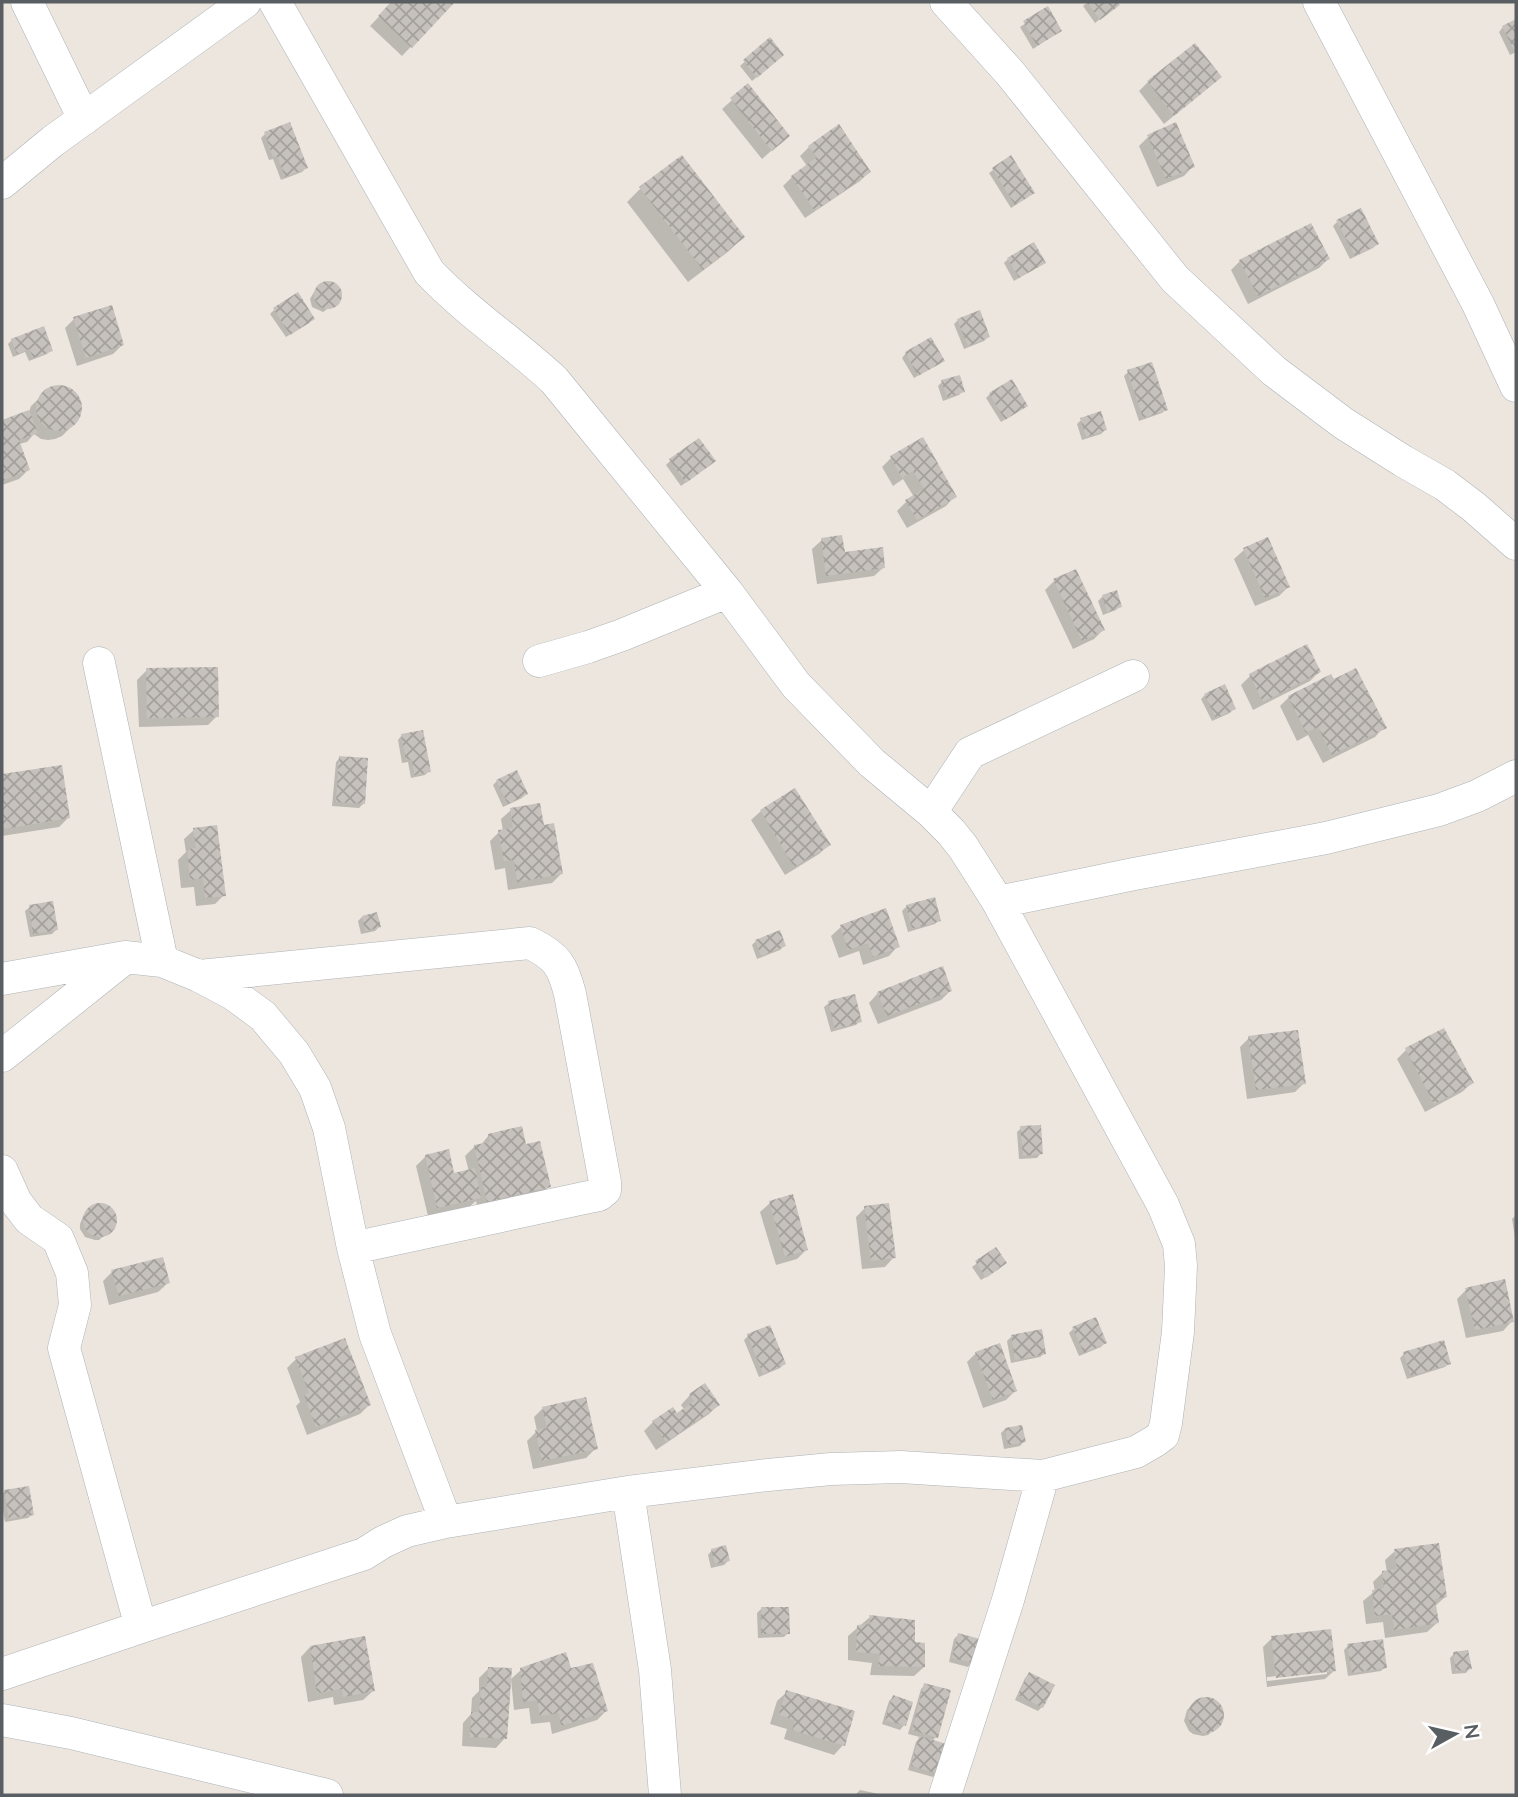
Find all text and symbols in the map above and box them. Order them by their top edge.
north arrow [1420,1699,1490,1769]
text: N [1460,1723,1485,1740]

